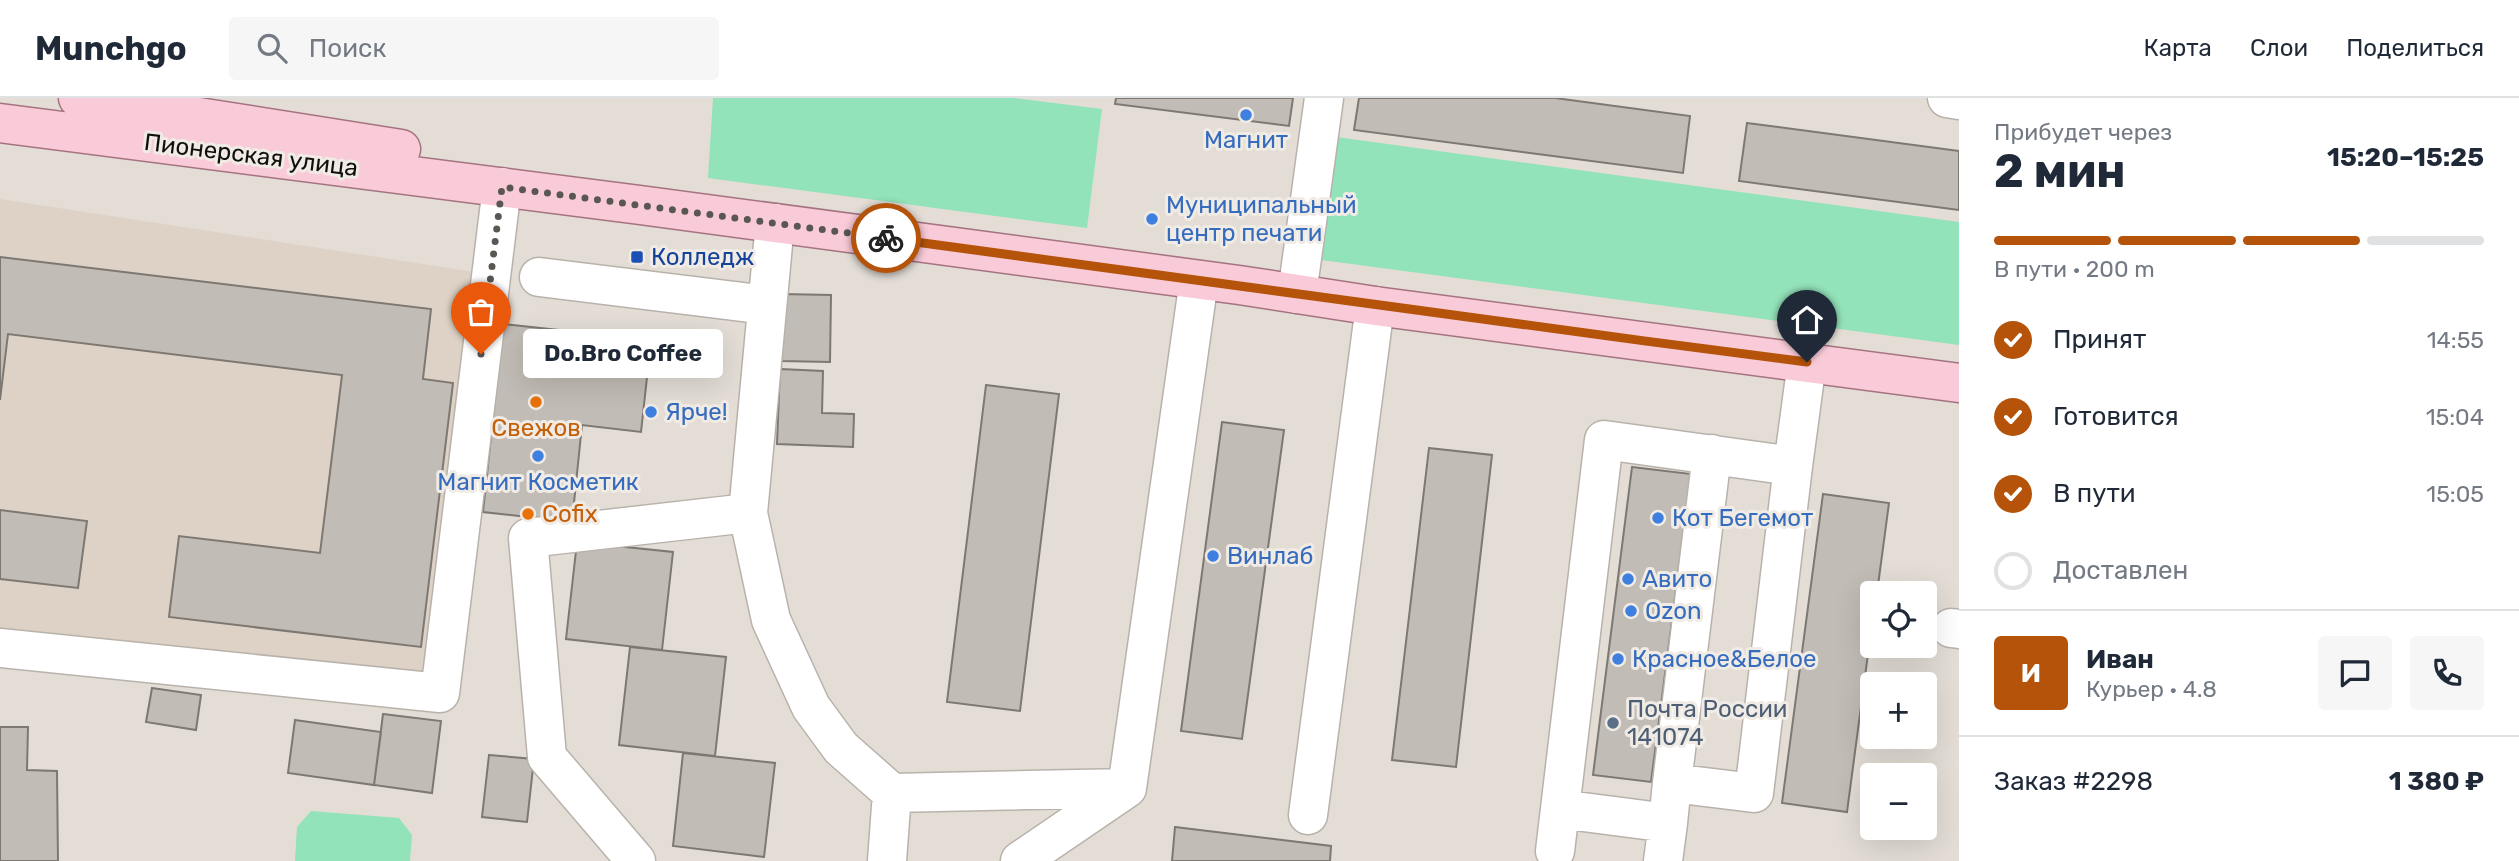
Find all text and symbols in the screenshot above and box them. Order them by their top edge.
search box [229,17,719,80]
text: Munchgo [35,29,187,68]
icon: search [253,29,291,67]
text: Поиск [309,33,386,64]
text: Карта [2143,34,2212,62]
text: Слои [2250,34,2308,62]
text: Поделиться [2346,34,2484,62]
marker: Магнит [1238,107,1254,123]
text: Прибудет через [1994,118,2172,146]
place label: Магнит [1204,126,1288,154]
street label: Пионерская улица [142,128,360,182]
text: 15:20–15:25 [2327,142,2484,173]
text: 2 мин [1994,144,2126,199]
place label: Муниципальный центр печати [1166,191,1357,247]
courier [851,203,921,273]
marker: Муниципальный центр печати [1144,211,1160,227]
icon: bike [867,219,905,257]
place label: Колледж [651,243,754,271]
marker: Колледж [629,249,645,265]
text: В пути · 200 m [1994,255,2155,283]
pin [451,282,511,354]
pin [1777,290,1837,362]
icon: bag [462,293,500,331]
icon: home [1788,301,1826,339]
icon: check [1994,321,2032,359]
text: Принят [2053,324,2146,355]
text: 14:55 [2427,326,2484,354]
callout: Do.Bro Coffee [523,330,722,378]
text: Do.Bro Coffee [544,339,702,367]
marker: Свежов [528,394,544,410]
place label: Ярче! [665,398,728,426]
icon: check [1994,398,2032,436]
text: Готовится [2053,401,2179,432]
text: 15:04 [2426,403,2484,431]
marker: Ярче! [643,404,659,420]
place label: Свежов [491,414,581,442]
marker: Магнит Косметик [530,448,546,464]
place label: Магнит Косметик [437,468,639,496]
icon: check [1994,475,2032,513]
text: В пути [2053,478,2136,509]
text: 15:05 [2426,480,2484,508]
place label: Cofix [542,500,598,528]
place label: Кот Бегемот [1672,504,1813,532]
marker: Cofix [520,506,536,522]
marker: Кот Бегемот [1650,510,1666,526]
place label: Винлаб [1227,542,1313,570]
marker: Винлаб [1205,548,1221,564]
text: Доставлен [2053,555,2188,586]
place label: Авито [1642,565,1712,593]
marker: Авито [1620,571,1636,587]
map controls [1860,581,1937,840]
button: locate [1860,581,1937,658]
place label: Ozon [1645,597,1702,625]
marker: Ozon [1623,603,1639,619]
button: chat [2318,636,2392,710]
button: phone [2410,636,2484,710]
text: Иван [2086,644,2154,675]
place label: Красное&Белое [1632,645,1816,673]
marker: Красное&Белое [1610,651,1626,667]
text: И [2021,658,2041,689]
button: + [1860,672,1937,749]
text: Курьер · 4.8 [2086,675,2217,703]
place label: Почта России 141074 [1627,695,1787,751]
marker: Почта России 141074 [1605,715,1621,731]
button: − [1860,763,1937,840]
text: Заказ #2298 [1994,766,2153,797]
text: 1 380 ₽ [2389,766,2484,797]

